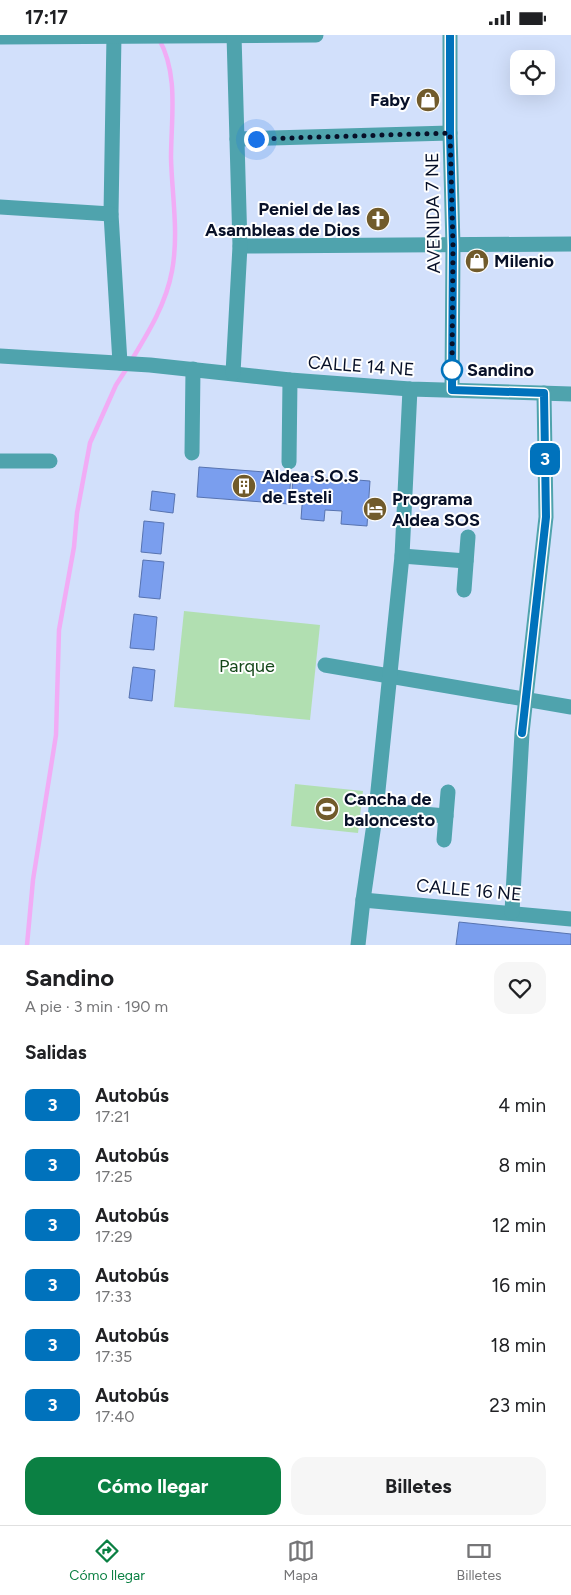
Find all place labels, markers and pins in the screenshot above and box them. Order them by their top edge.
shop icon: Faby [415,87,441,113]
place label: Faby [370,89,411,111]
place label: Peniel de las Asambleas de Dios [205,198,361,241]
church icon: Peniel de las Asambleas de Dios [365,206,391,232]
shop icon: Milenio [464,248,490,274]
place label: Milenio [494,250,554,272]
marker: Sandino [441,359,463,381]
place label: Sandino [467,359,534,381]
place label: Aldea S.O.S de Esteli [262,465,359,508]
building icon: Aldea S.O.S de Esteli [231,473,257,499]
place label: Programa Aldea SOS [392,488,480,531]
hotel icon: Programa Aldea SOS [362,496,388,522]
place label: Cancha de baloncesto [344,788,435,831]
sports icon: Cancha de baloncesto [314,796,340,822]

